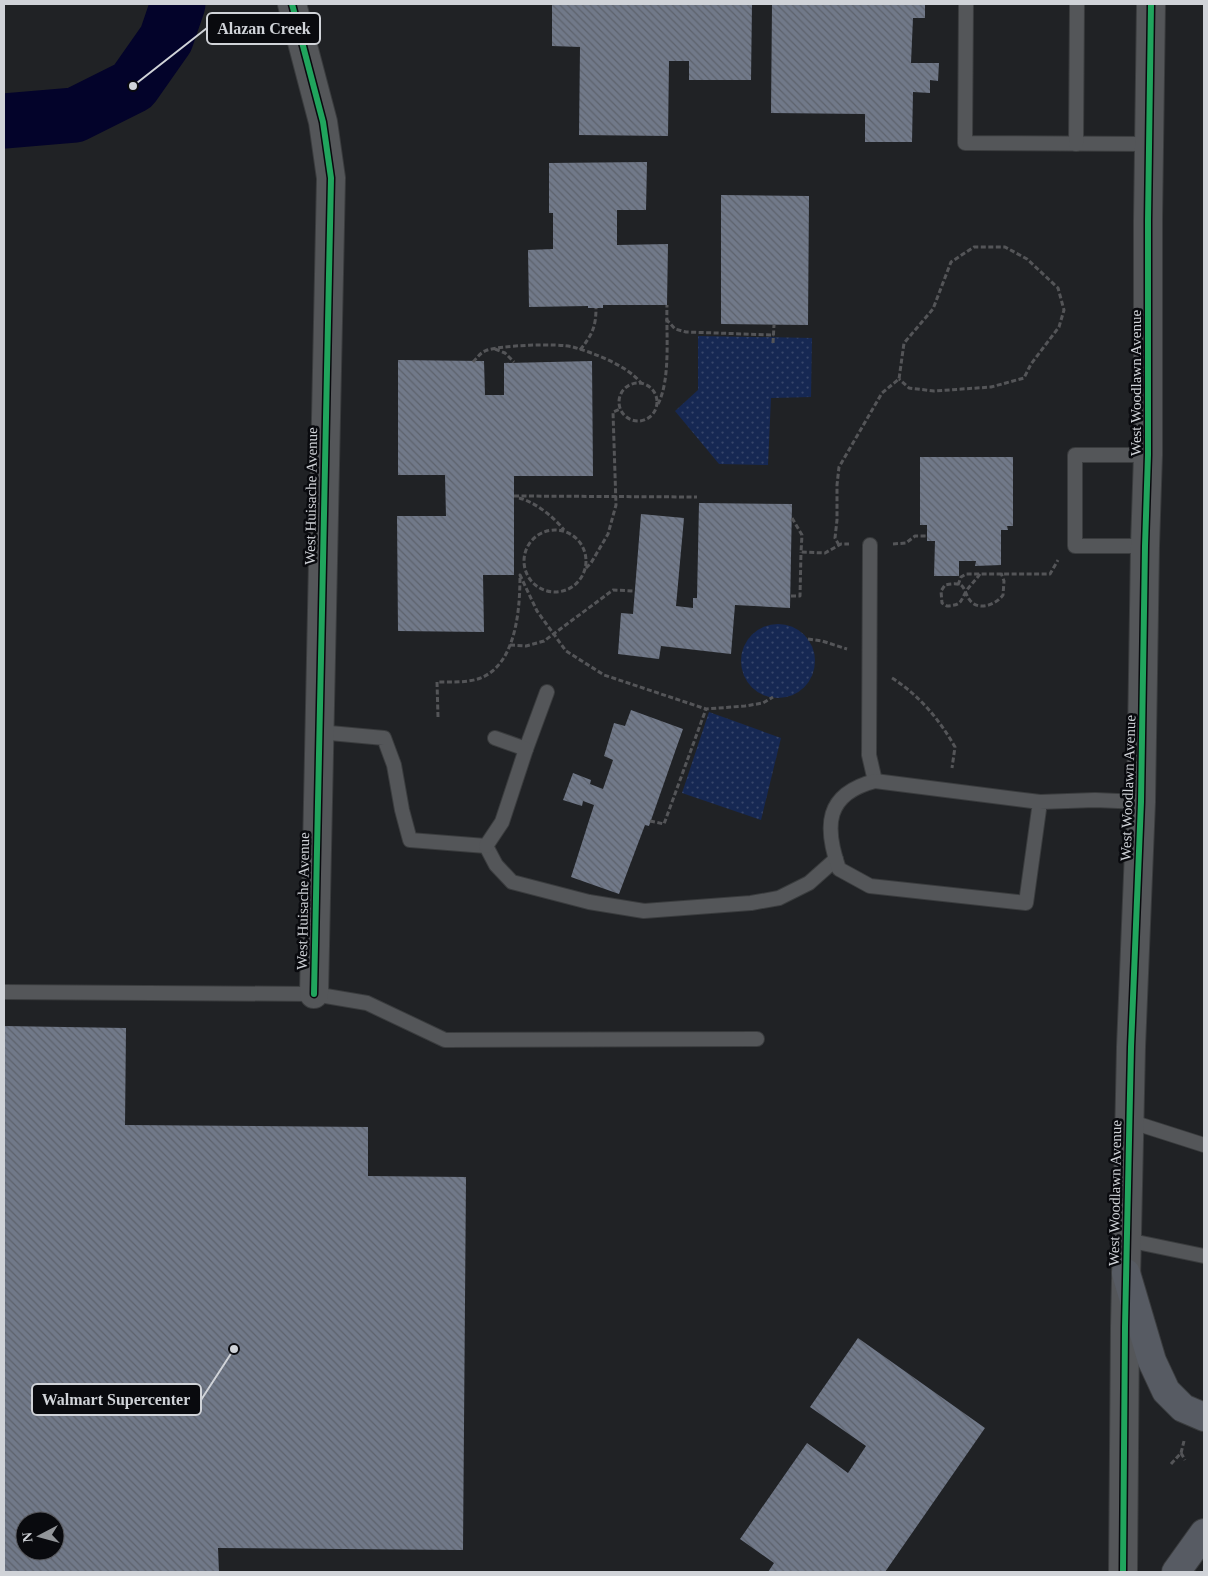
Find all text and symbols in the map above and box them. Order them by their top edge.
callout: Alazan Creek [207,13,320,44]
text: Alazan Creek [217,20,311,37]
street label: West Woodlawn Avenue [1128,310,1144,456]
street label: West Huisache Avenue [302,427,320,565]
street label: West Woodlawn Avenue [1117,714,1139,861]
street label: West Huisache Avenue [294,832,312,970]
street label: West Woodlawn Avenue [1106,1119,1124,1266]
callout: Walmart Supercenter [32,1384,201,1415]
text: Walmart Supercenter [42,1391,190,1409]
north arrow [15,1511,65,1561]
text: N [20,1531,36,1543]

